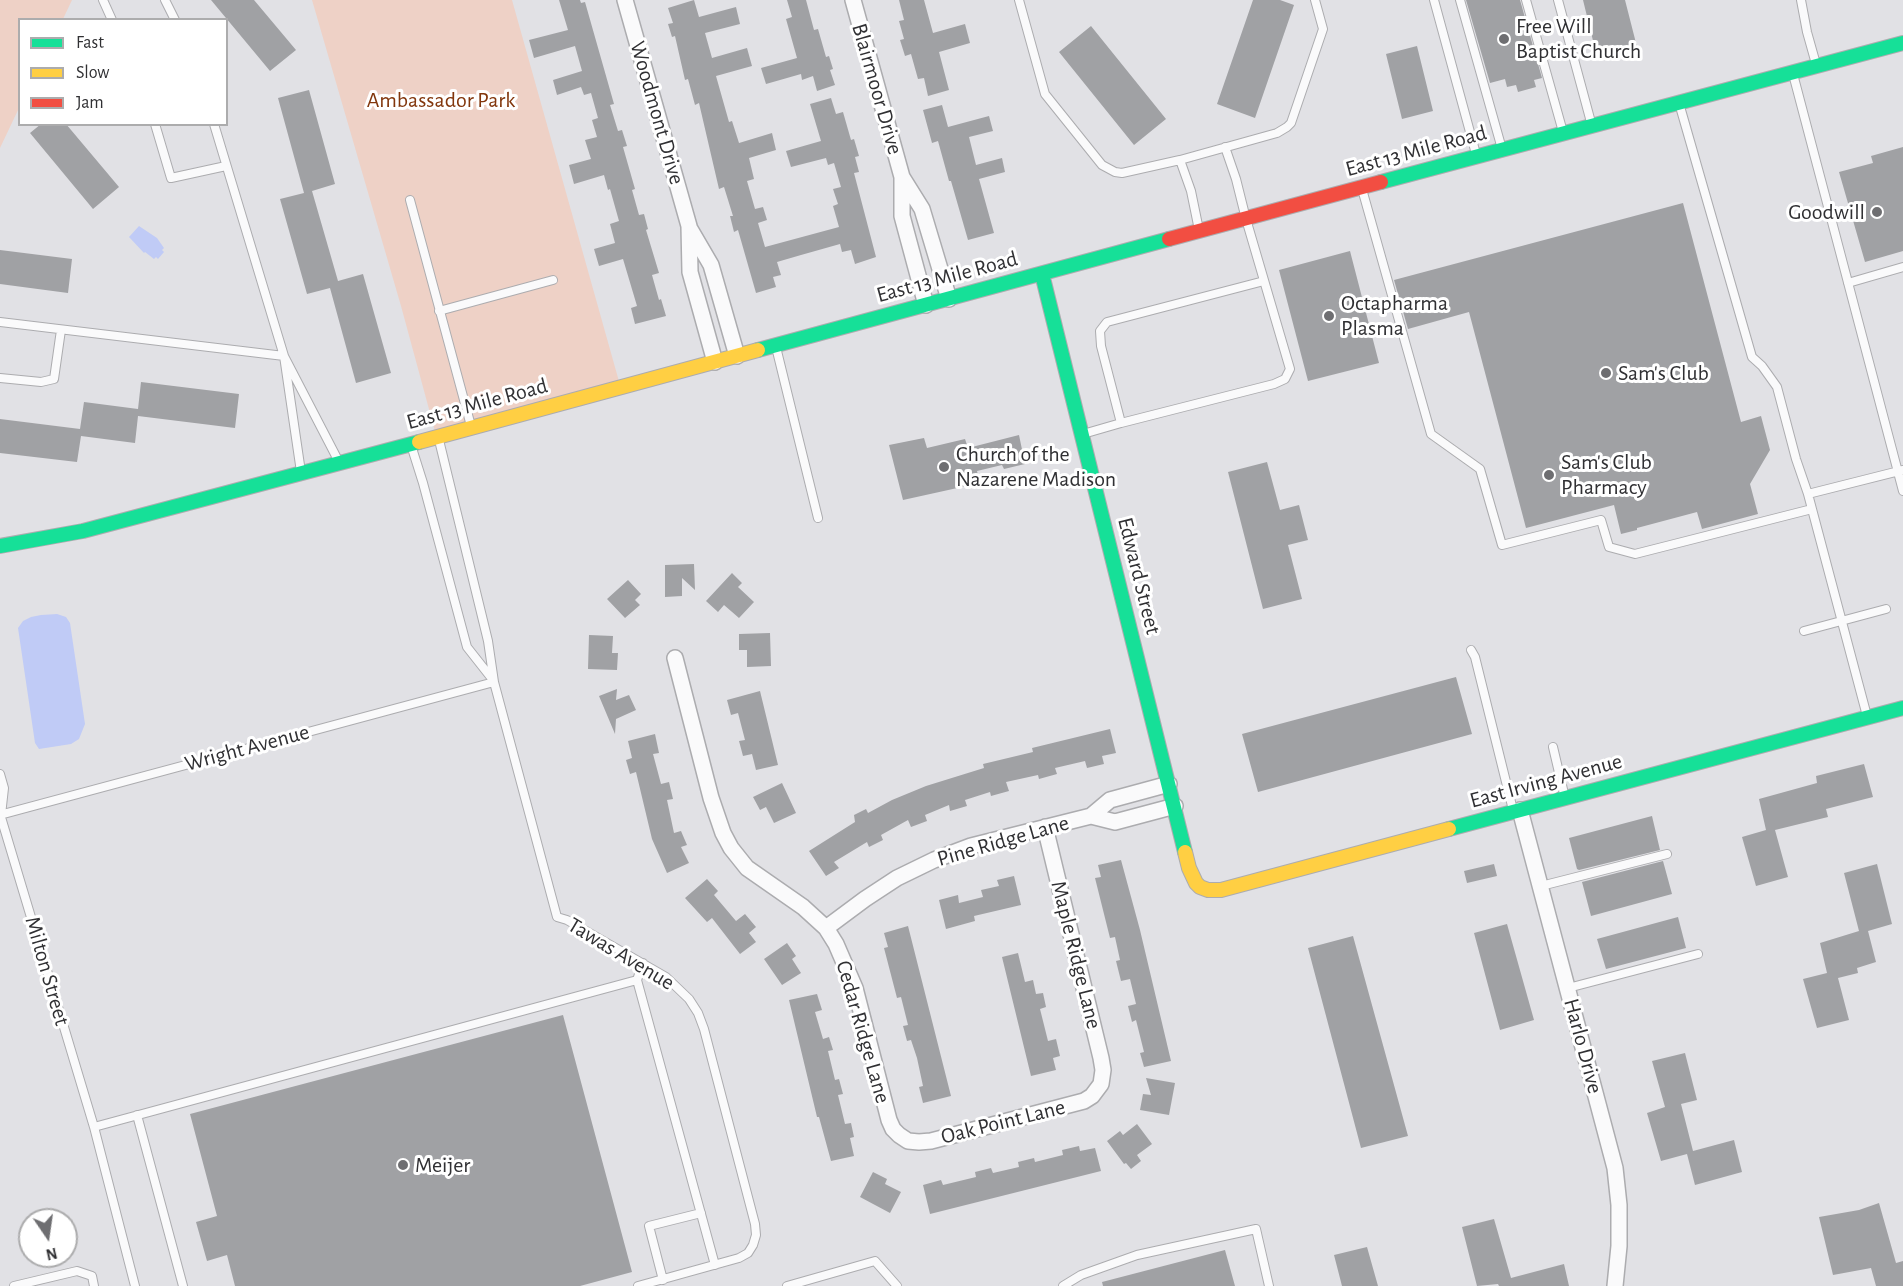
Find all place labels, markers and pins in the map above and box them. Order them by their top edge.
place label: Free Will Baptist Church [1516,13,1641,64]
marker: Free Will Baptist Church [1497,32,1511,46]
place label: Goodwill [1788,199,1865,225]
marker: Goodwill [1870,205,1884,219]
place label: Octapharma Plasma [1341,290,1448,342]
marker: Octapharma Plasma [1322,309,1336,323]
place label: Sam's Club [1618,360,1709,386]
marker: Sam's Club [1599,366,1613,380]
place label: Church of the Nazarene Madison [956,441,1116,493]
place label: Sam's Club Pharmacy [1561,449,1652,500]
marker: Church of the Nazarene Madison [937,460,951,474]
marker: Sam's Club Pharmacy [1542,468,1556,482]
place label: Meijer [415,1152,470,1178]
marker: Meijer [396,1158,410,1172]

